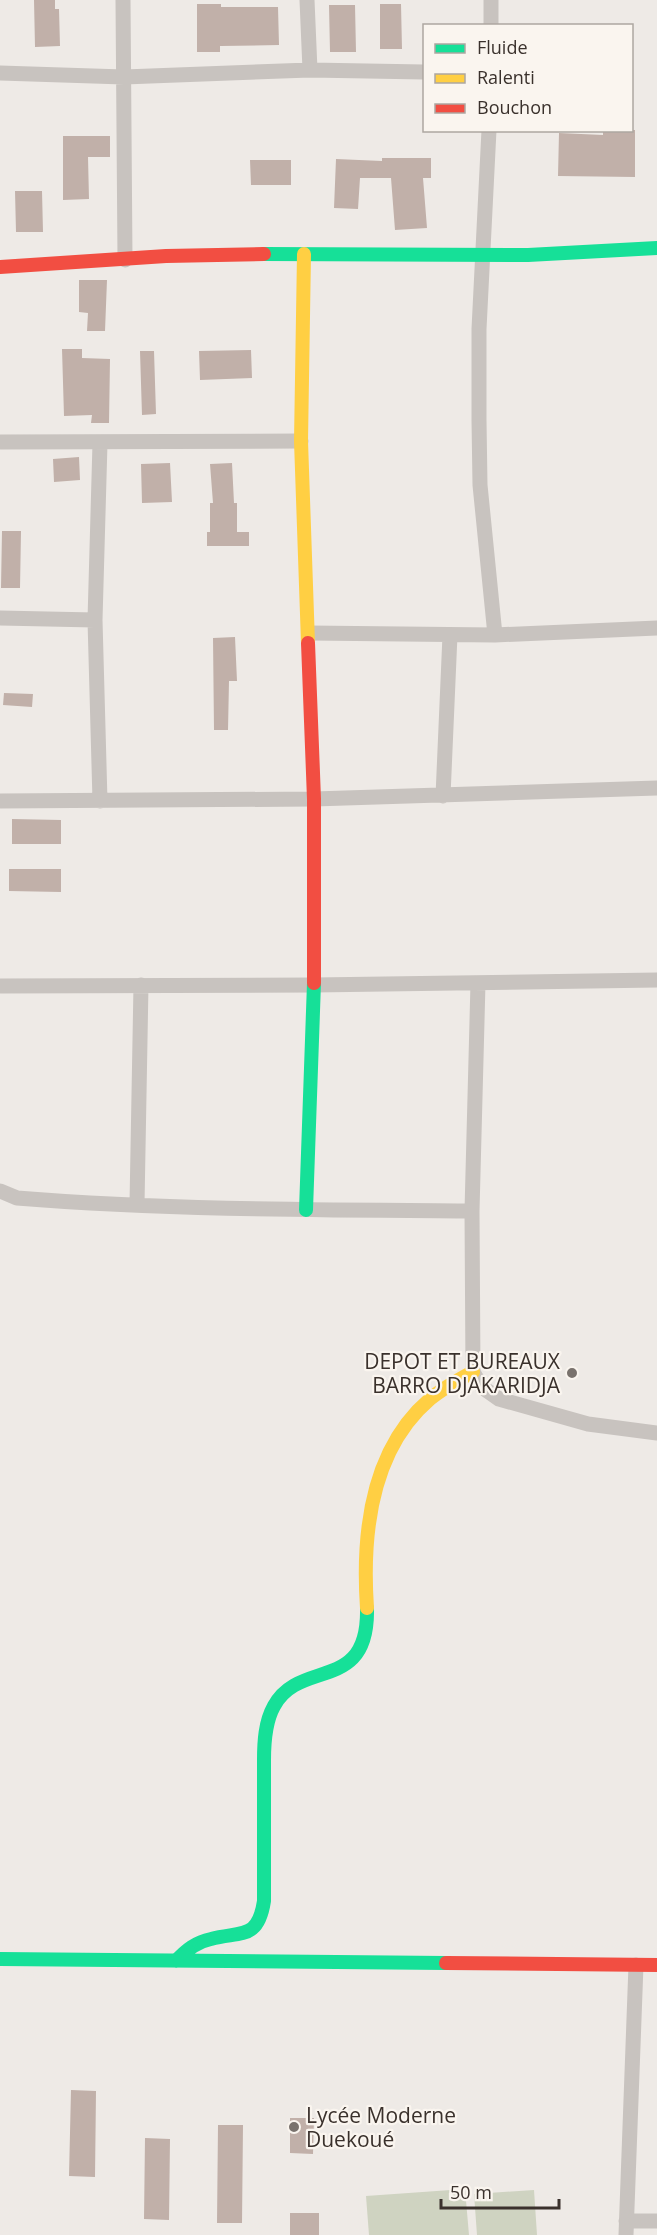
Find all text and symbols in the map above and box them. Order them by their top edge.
legend [423,24,633,132]
text: Fluide [477,35,528,59]
text: Ralenti [477,65,535,89]
text: Bouchon [477,95,552,119]
place label: DEPOT ET BUREAUX BARRO DJAKARIDJA [364,1347,561,1399]
marker: DEPOT ET BUREAUX BARRO DJAKARIDJA [565,1366,579,1380]
place label: Lycée Moderne Duekoué [306,2101,456,2153]
marker: Lycée Moderne Duekoué [287,2120,301,2134]
scale bar [441,2172,560,2210]
text: 50 m [450,2180,492,2204]

